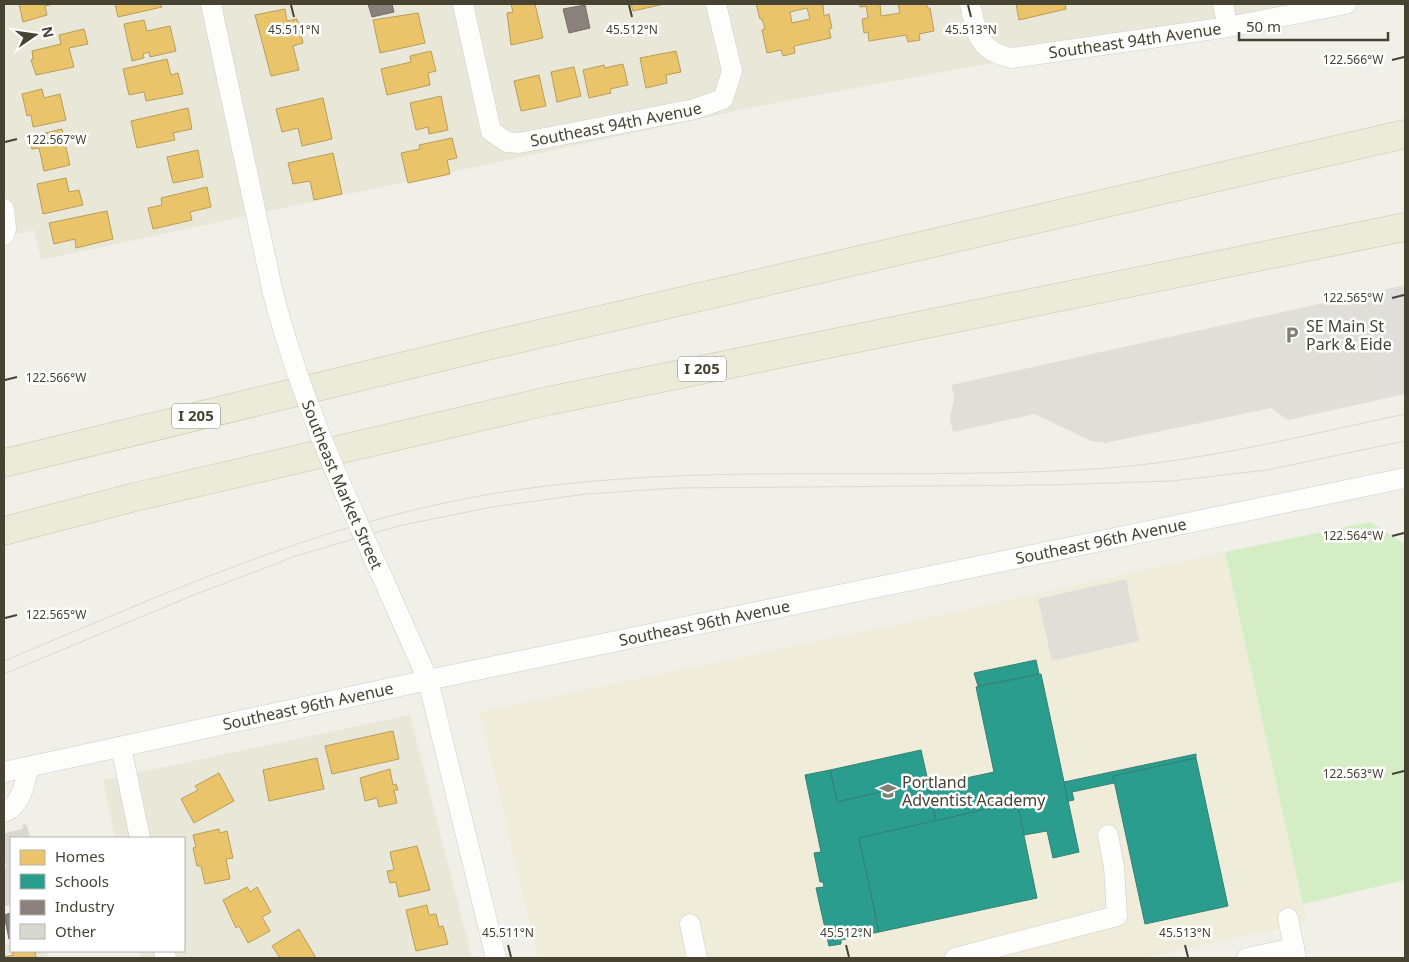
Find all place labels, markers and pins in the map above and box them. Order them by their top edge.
place label: SE Main St Park & Eide [1306,315,1392,355]
parking icon: SE Main St Park & Eide [1282,325,1302,345]
place label: Portland Adventist Academy [902,771,1046,811]
school or university icon: Portland Adventist Academy [878,781,898,801]

